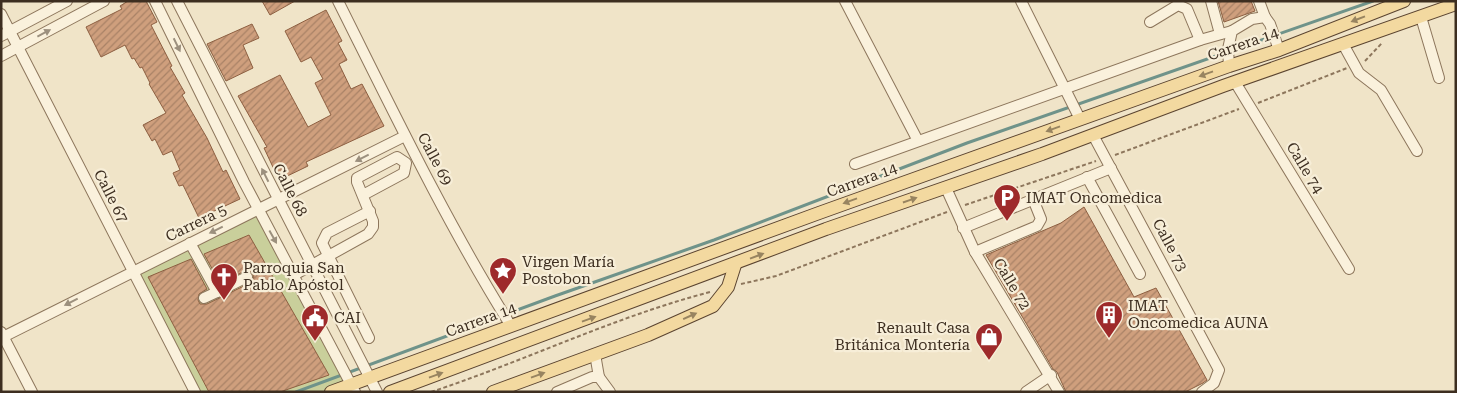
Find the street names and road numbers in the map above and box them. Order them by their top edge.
street label: Carrera 14 [1205,23,1281,65]
street label: Calle 69 [414,130,456,188]
street label: Calle 74 [1283,139,1328,198]
street label: Carrera 14 [824,159,900,201]
street label: Calle 68 [269,161,311,219]
street label: Calle 67 [90,167,132,225]
street label: Carrera 5 [163,201,229,245]
street label: Calle 73 [1149,216,1191,274]
street label: Calle 72 [990,255,1034,313]
street label: Carrera 14 [443,299,519,341]

